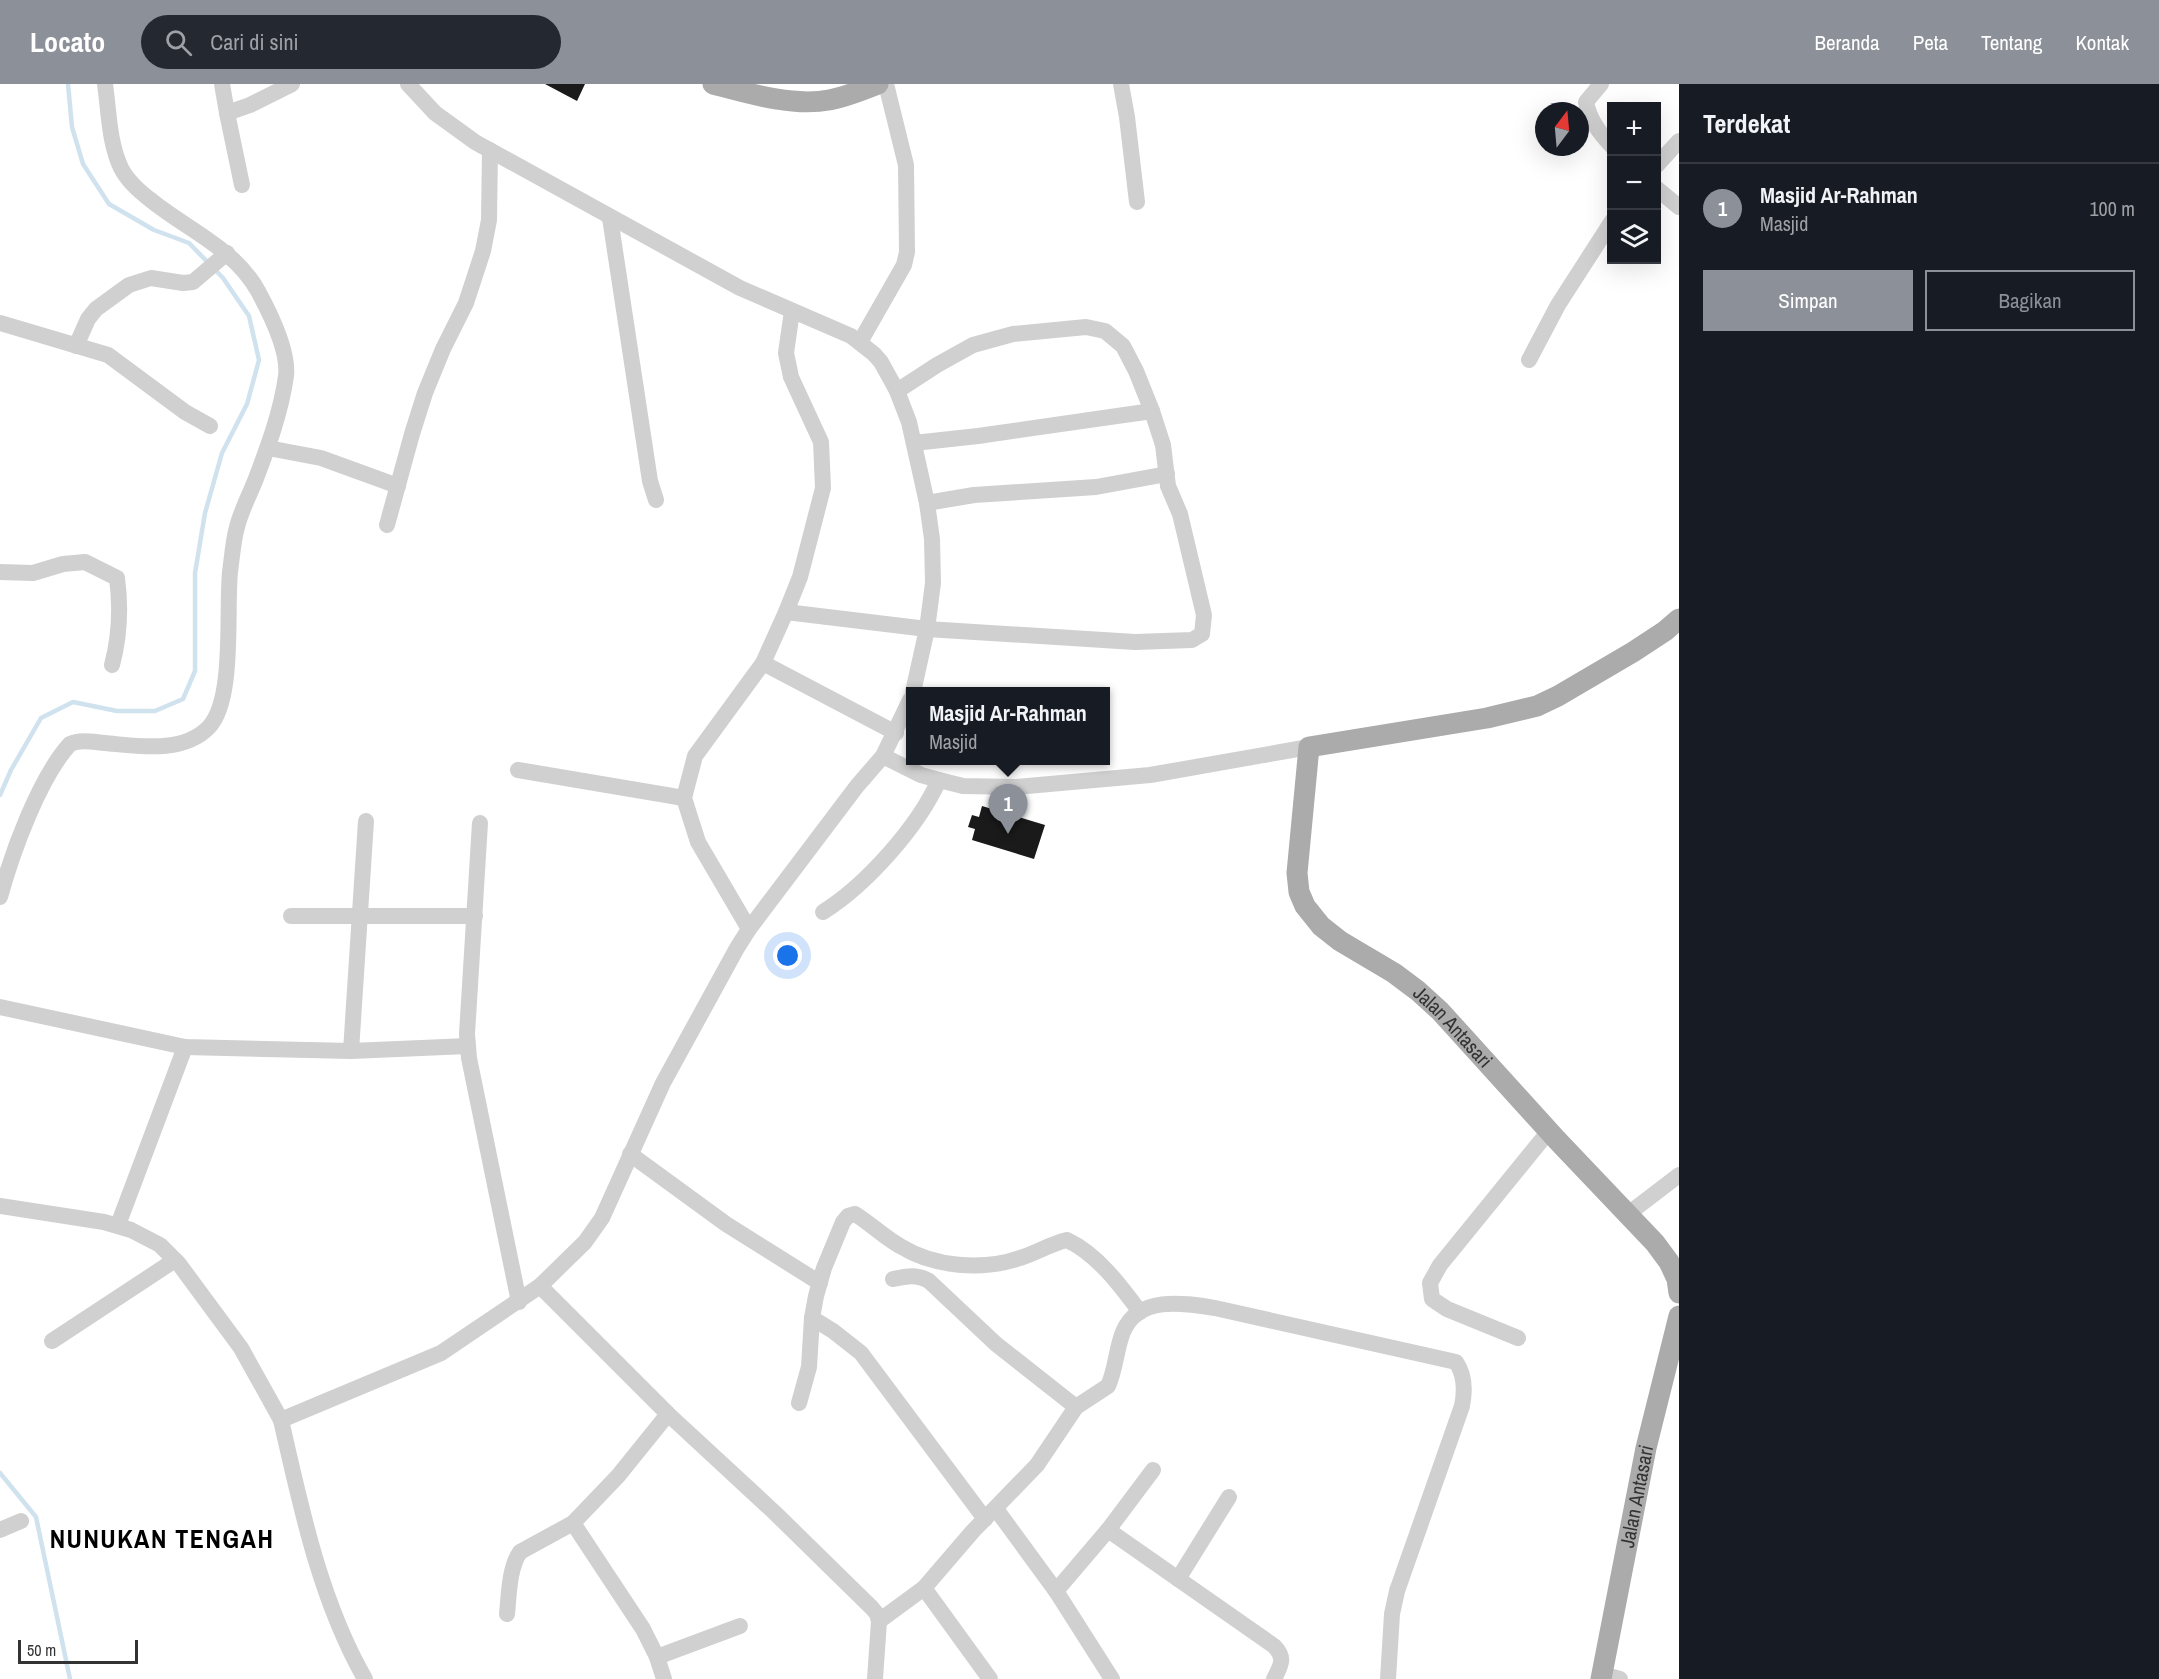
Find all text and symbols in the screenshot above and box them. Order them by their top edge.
search box [141,15,561,69]
text: Locato [30,23,105,61]
icon: search [162,26,195,59]
text: Cari di sini [210,27,299,57]
text: Beranda [1815,28,1880,57]
text: Peta [1913,28,1948,57]
text: Tentang [1981,28,2042,57]
text: Kontak [2075,28,2129,57]
north arrow [1535,102,1589,156]
map controls [1607,102,1661,264]
button: + [1607,102,1661,156]
text: Terdekat [1703,106,1790,141]
button: − [1607,156,1661,210]
text: Masjid Ar-Rahman [1760,180,1918,210]
text: 1 [1718,195,1727,222]
text: 100 m [2089,195,2135,222]
button: layers [1607,210,1661,264]
text: Masjid [1760,210,1808,237]
button: Simpan [1703,270,1913,331]
button: Bagikan [1925,270,2135,331]
popup [906,687,1110,765]
text: Masjid Ar-Rahman [929,698,1087,728]
text: Masjid [929,728,977,755]
pin: 1 [988,784,1028,834]
your location [773,941,802,970]
street label: Jalan Antasari [1408,979,1499,1073]
street label: Jalan Antasari [1613,1442,1659,1550]
district label: NUNUKAN TENGAH [50,1521,274,1556]
scale bar [18,1637,138,1664]
text: 50 m [27,1639,56,1661]

